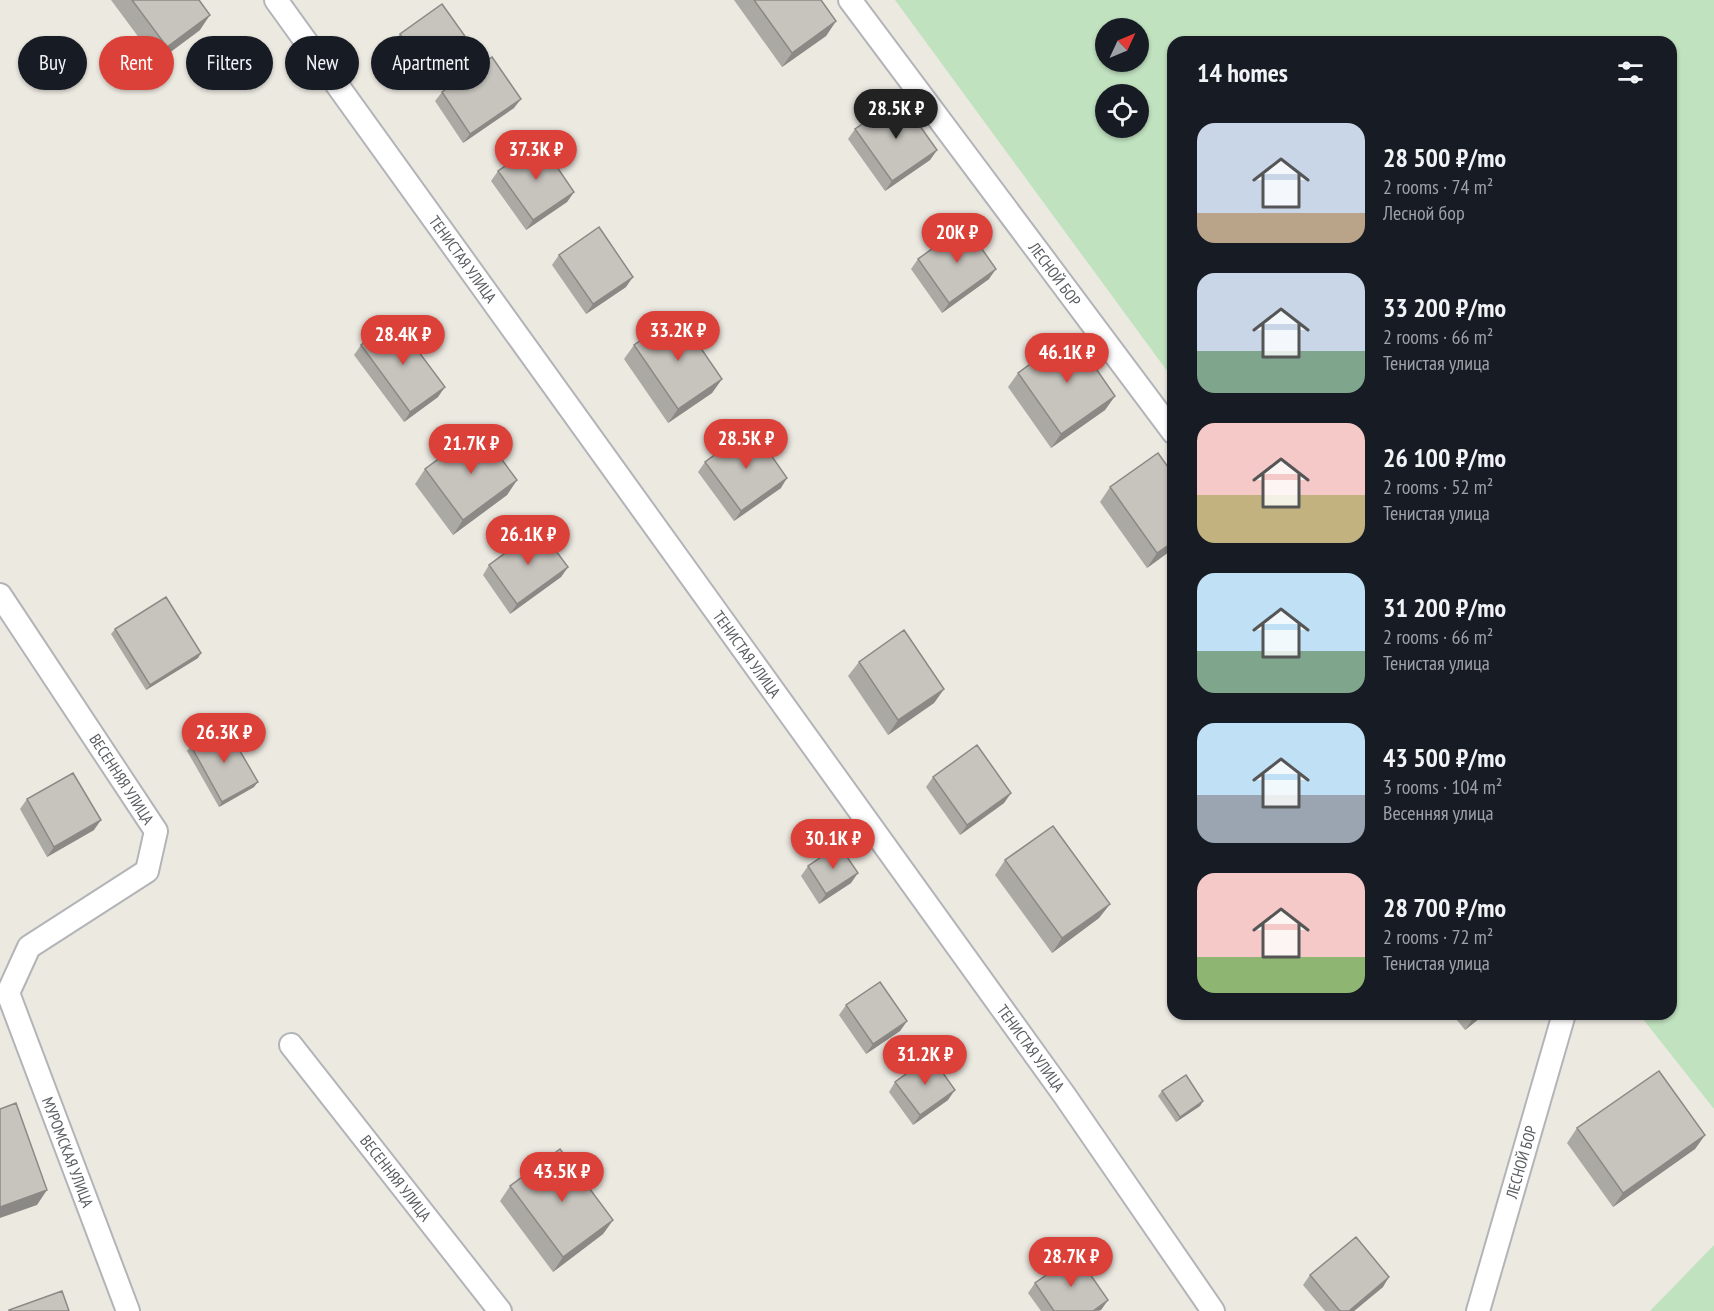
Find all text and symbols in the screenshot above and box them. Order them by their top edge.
north arrow [1095,18,1149,72]
map controls [1095,18,1149,138]
chip: Buy [18,36,87,90]
chip: Rent [99,36,174,90]
chip: Filters [186,36,273,90]
chip: New [285,36,359,90]
chip: Apartment [371,36,490,90]
text: 14 homes [1197,56,1288,89]
icon: filters [1614,56,1647,89]
button: locate [1095,84,1149,138]
pin: 28.5K ₽ [841,89,951,140]
text: 28.5K ₽ [868,95,924,121]
pin: 37.3K ₽ [481,130,591,181]
text: 37.3K ₽ [509,136,563,162]
text: 28 500 ₽/mo [1383,141,1506,174]
icon: home [1245,147,1317,219]
text: 2 rooms · 74 m² [1383,174,1493,200]
text: Лесной бор [1383,200,1465,226]
street label: ТЕНИСТАЯ УЛИЦА [425,212,502,307]
pin: 20K ₽ [915,213,999,264]
text: 20K ₽ [936,219,978,245]
street label: ЛЕСНОЙ БОР [1024,237,1085,310]
text: 33 200 ₽/mo [1383,291,1506,324]
icon: home [1245,297,1317,369]
pin: 33.2K ₽ [623,311,733,362]
pin: 28.4K ₽ [348,315,458,366]
text: 33.2K ₽ [650,317,706,343]
text: 28.4K ₽ [375,321,431,347]
text: 2 rooms · 66 m² [1383,324,1493,350]
pin: 46.1K ₽ [1012,333,1122,384]
text: 46.1K ₽ [1039,339,1095,365]
text: Тенистая улица [1383,350,1490,376]
pin: 28.5K ₽ [691,419,801,470]
pin: 21.7K ₽ [416,424,526,475]
text: 28.5K ₽ [718,425,774,451]
text: 21.7K ₽ [443,430,499,456]
text: 26 100 ₽/mo [1383,441,1506,474]
icon: home [1245,447,1317,519]
text: 2 rooms · 52 m² [1383,474,1493,500]
text: Тенистая улица [1383,500,1490,526]
pin: 26.1K ₽ [473,515,583,566]
text: 26.1K ₽ [500,521,556,547]
text: 31 200 ₽/mo [1383,591,1506,624]
icon: home [1245,597,1317,669]
street label: ТЕНИСТАЯ УЛИЦА [709,607,786,702]
text: 2 rooms · 66 m² [1383,624,1493,650]
text: Тенистая улица [1383,650,1490,676]
pin: 26.3K ₽ [169,713,279,764]
text: 26.3K ₽ [196,719,252,745]
street label: ВЕСЕННЯЯ УЛИЦА [85,730,159,828]
text: 43 500 ₽/mo [1383,741,1506,774]
icon: home [1245,747,1317,819]
text: 3 rooms · 104 m² [1383,774,1502,800]
text: Весенняя улица [1383,800,1494,826]
pin: 30.1K ₽ [778,819,888,870]
text: 30.1K ₽ [805,825,861,851]
text: 28 700 ₽/mo [1383,891,1506,924]
icon: home [1245,897,1317,969]
text: 2 rooms · 72 m² [1383,924,1493,950]
text: Тенистая улица [1383,950,1490,976]
street label: ТЕНИСТАЯ УЛИЦА [993,1001,1070,1096]
pin: 31.2K ₽ [870,1035,980,1086]
text: 31.2K ₽ [897,1041,953,1067]
street label: МУРОМСКАЯ УЛИЦА [38,1094,98,1210]
street label: ЛЕСНОЙ БОР [1501,1123,1541,1202]
street label: ВЕСЕННЯЯ УЛИЦА [356,1131,436,1225]
pin: 43.5K ₽ [507,1152,617,1203]
text: 43.5K ₽ [534,1158,590,1184]
pin: 28.7K ₽ [1016,1237,1126,1288]
text: 28.7K ₽ [1043,1243,1099,1269]

